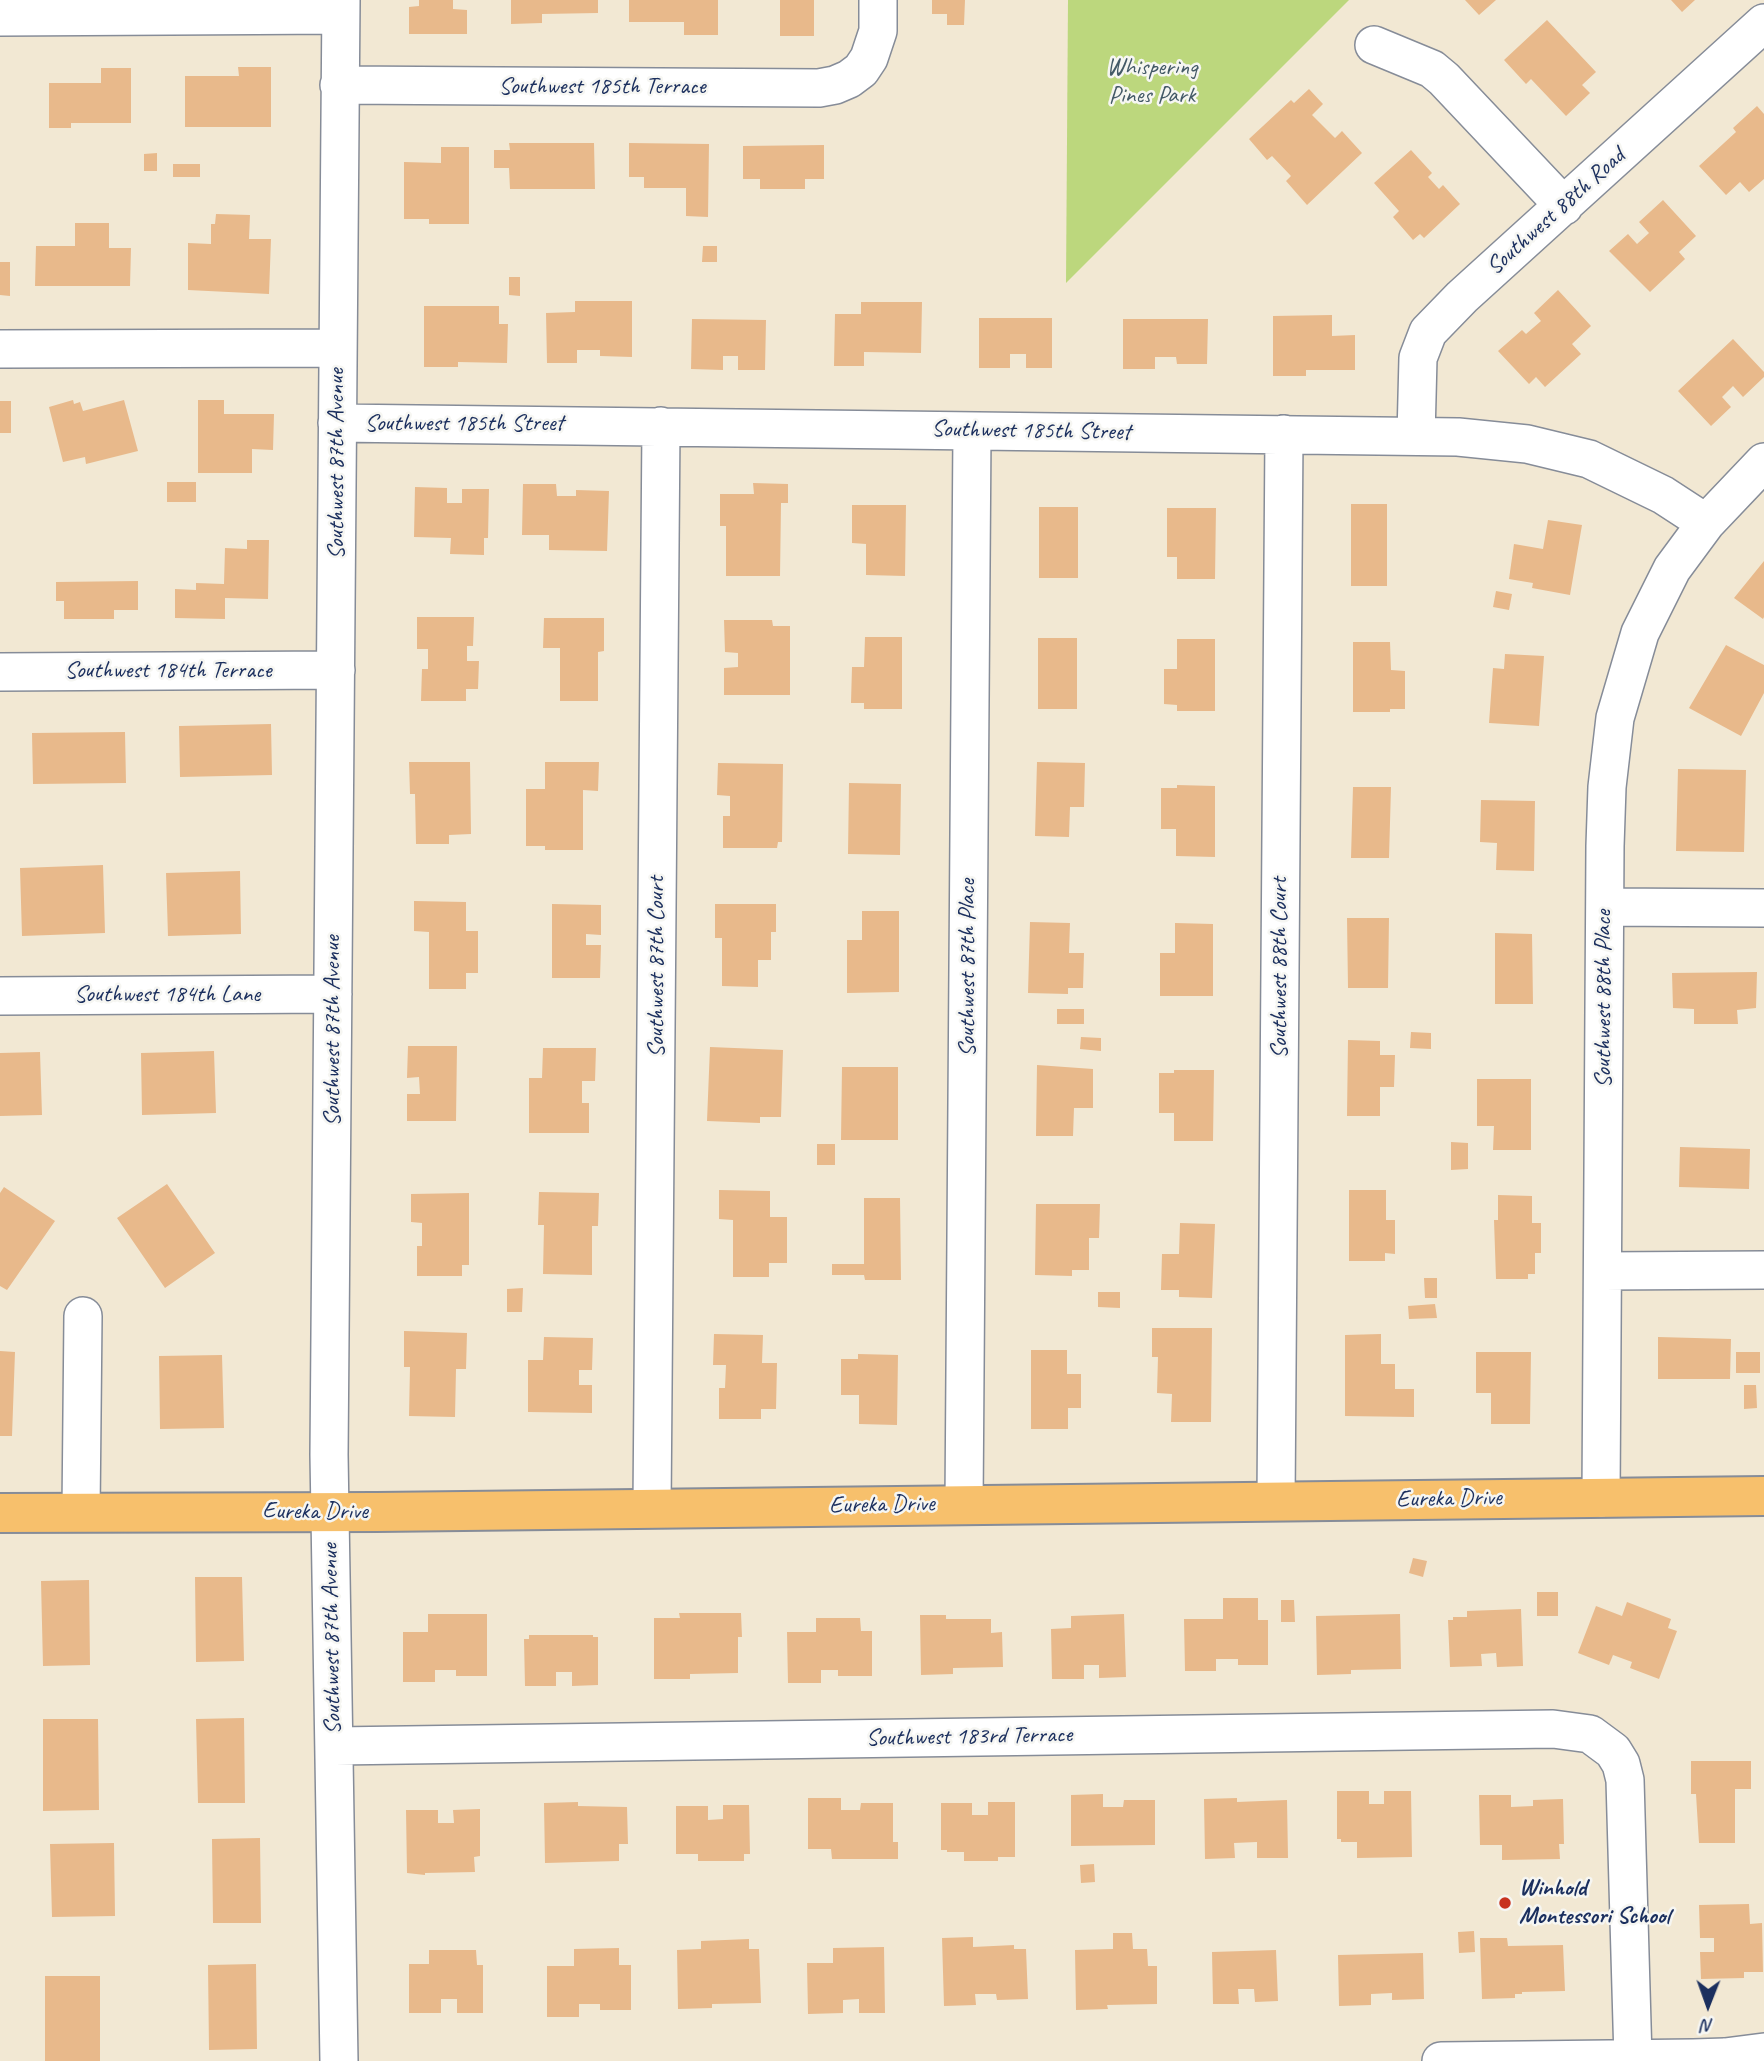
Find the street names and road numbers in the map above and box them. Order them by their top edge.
street label: Southwest 185th Terrace [498,73,706,101]
street label: Southwest 88th Road [1481,142,1631,282]
street label: Southwest 87th Avenue [323,368,351,560]
street label: Southwest 185th Street [364,410,564,438]
street label: Southwest 185th Street [931,415,1131,447]
street label: Southwest 184th Terrace [64,657,272,685]
street label: Southwest 87th Court [643,876,671,1058]
street label: Southwest 88th Court [1266,877,1294,1059]
street label: Southwest 87th Place [954,879,982,1057]
street label: Southwest 88th Place [1590,910,1618,1088]
street label: Southwest 87th Avenue [319,935,347,1127]
street label: Southwest 184th Lane [74,981,260,1009]
street label: Eureka Drive [1396,1484,1502,1514]
street label: Eureka Drive [829,1490,935,1520]
street label: Eureka Drive [262,1498,368,1526]
street label: Southwest 87th Avenue [316,1543,348,1735]
street label: Southwest 183rd Terrace [866,1721,1072,1753]

